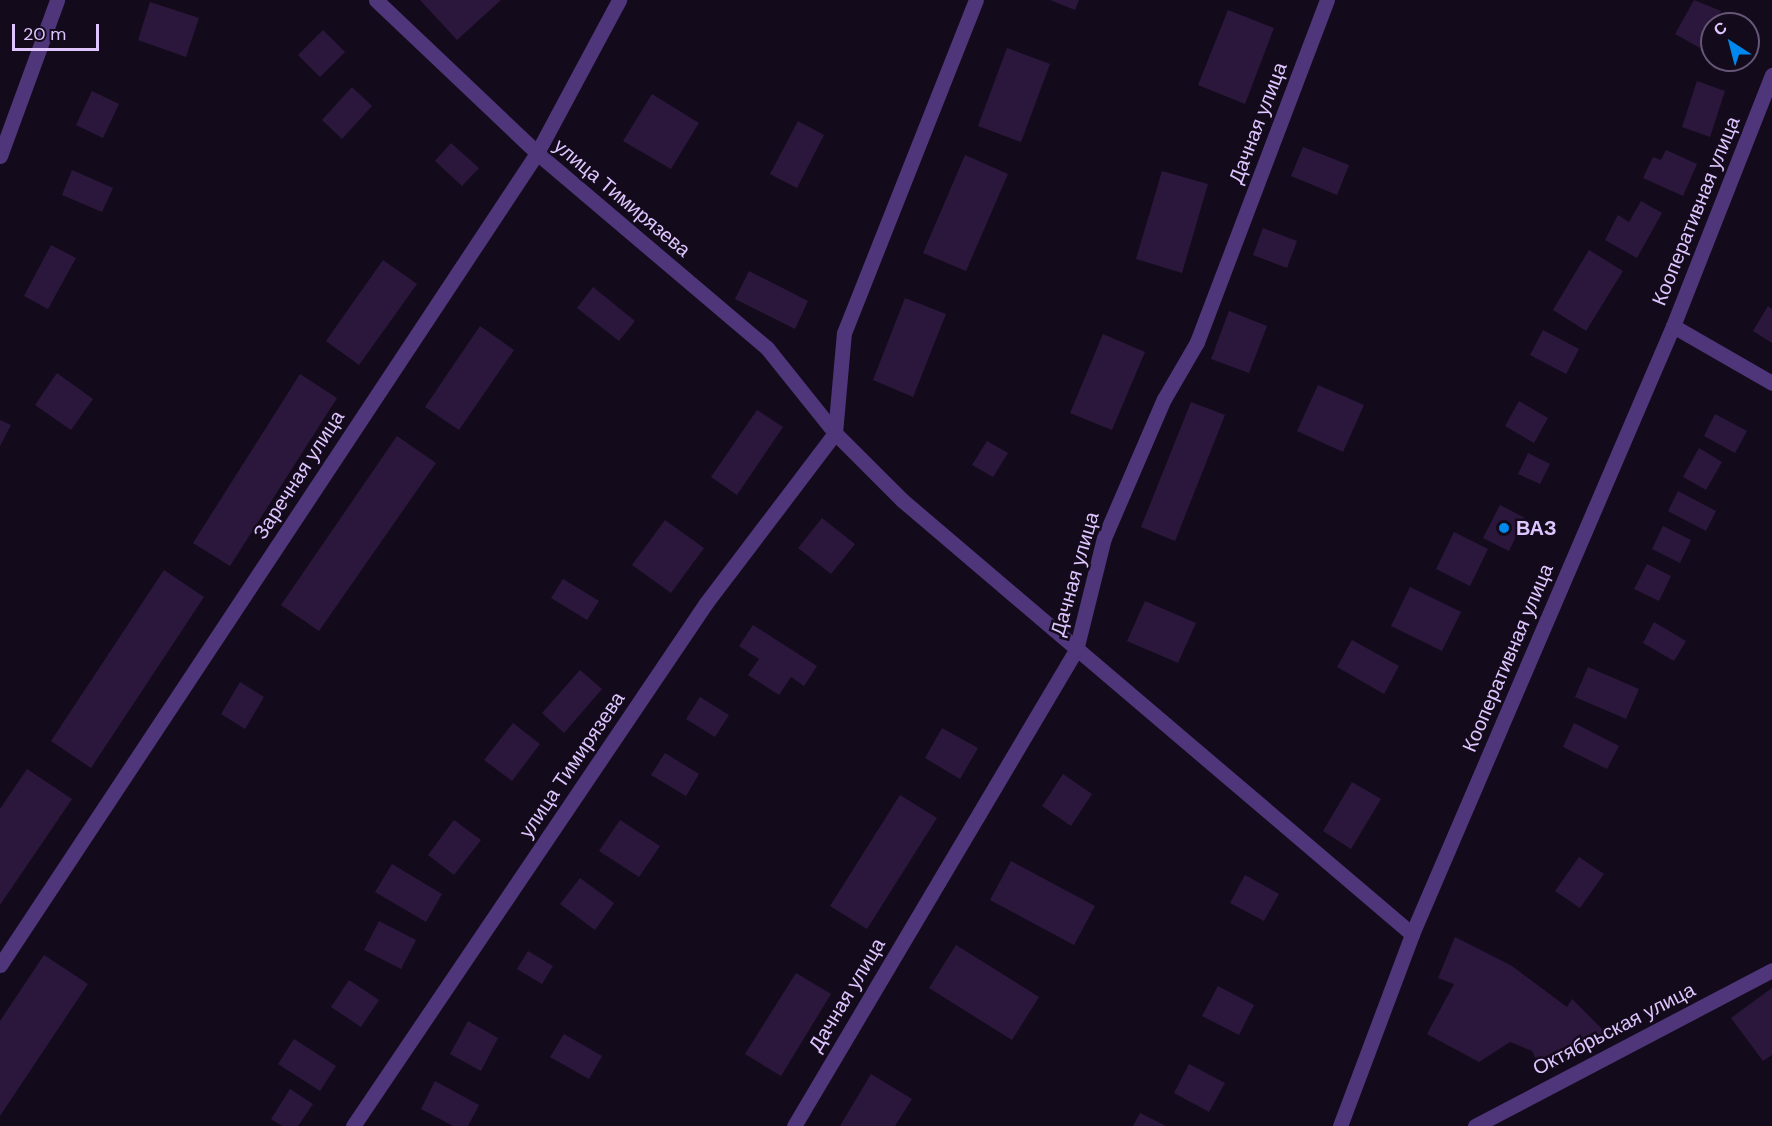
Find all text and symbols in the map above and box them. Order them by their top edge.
scale bar [15,12,102,50]
north arrow [1700,12,1760,72]
text: С [1709,17,1731,41]
text: 20 m [23,22,66,46]
street label: Дачная улица [1224,59,1292,187]
street label: Кооперативная улица [1647,113,1745,309]
street label: улица Тимирязева [549,134,695,262]
street label: Заречная улица [248,406,350,544]
street label: Дачная улица [1046,509,1104,639]
place label: ВАЗ [1516,516,1556,540]
marker: ВАЗ [1497,521,1511,535]
street label: Кооперативная улица [1458,560,1558,756]
street label: улица Тимирязева [514,687,630,843]
street label: Дачная улица [804,934,890,1056]
street label: Октябрьская улица [1529,978,1699,1080]

